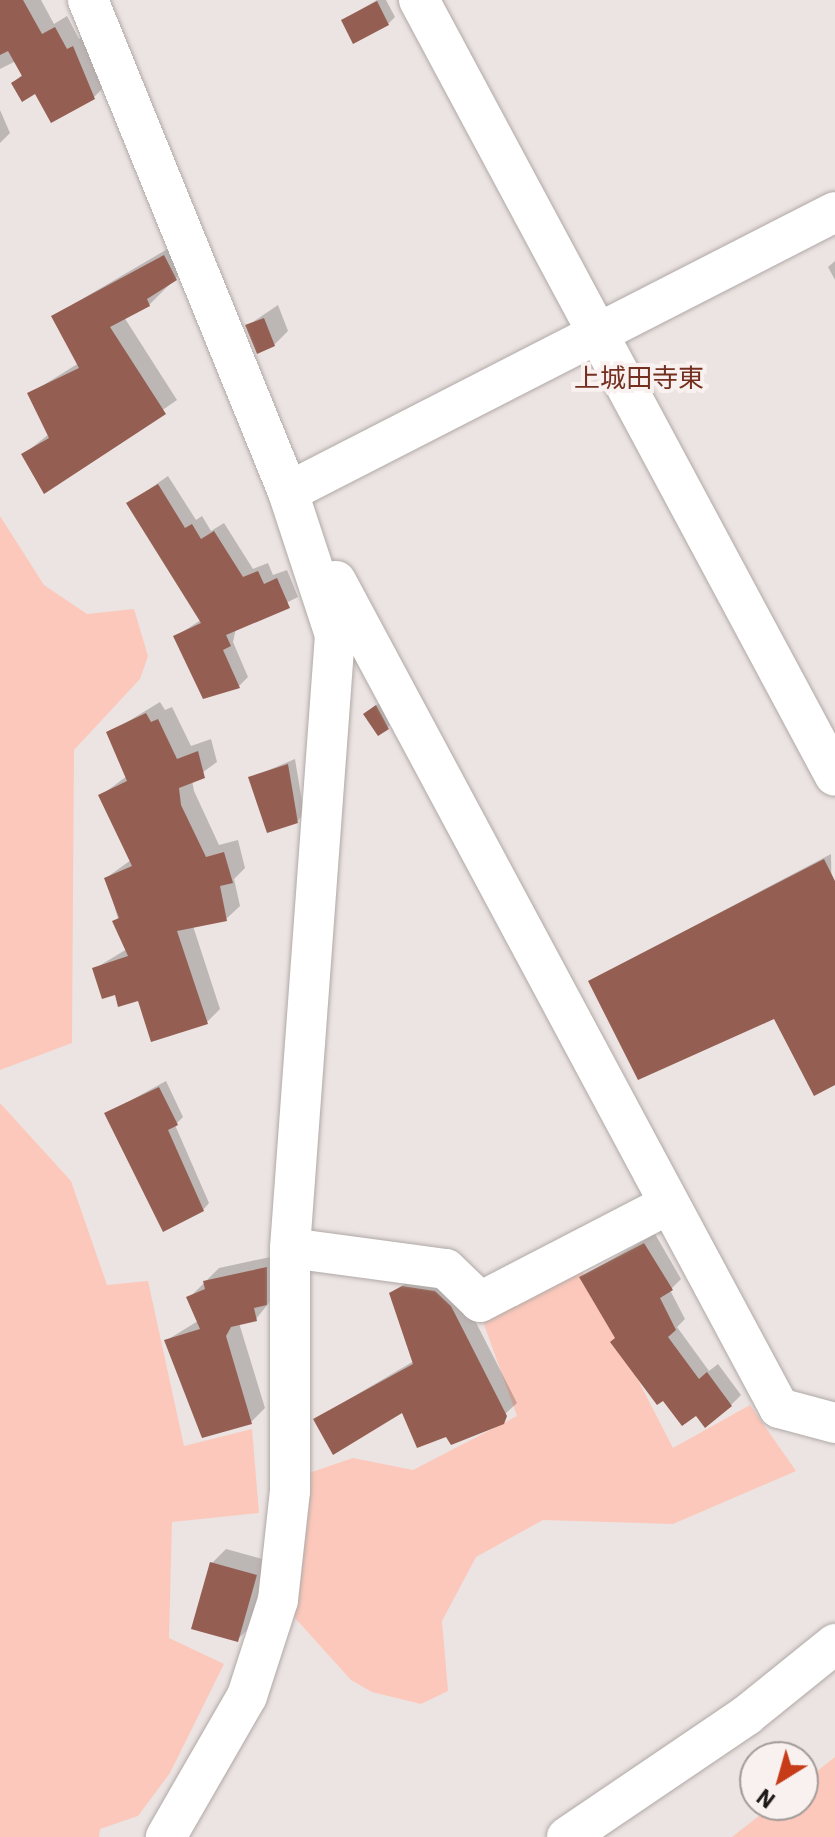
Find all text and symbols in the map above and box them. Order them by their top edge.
district label: 上城田寺東 [574,362,704,394]
north arrow [739,1741,819,1821]
text: N [750,1783,781,1815]

